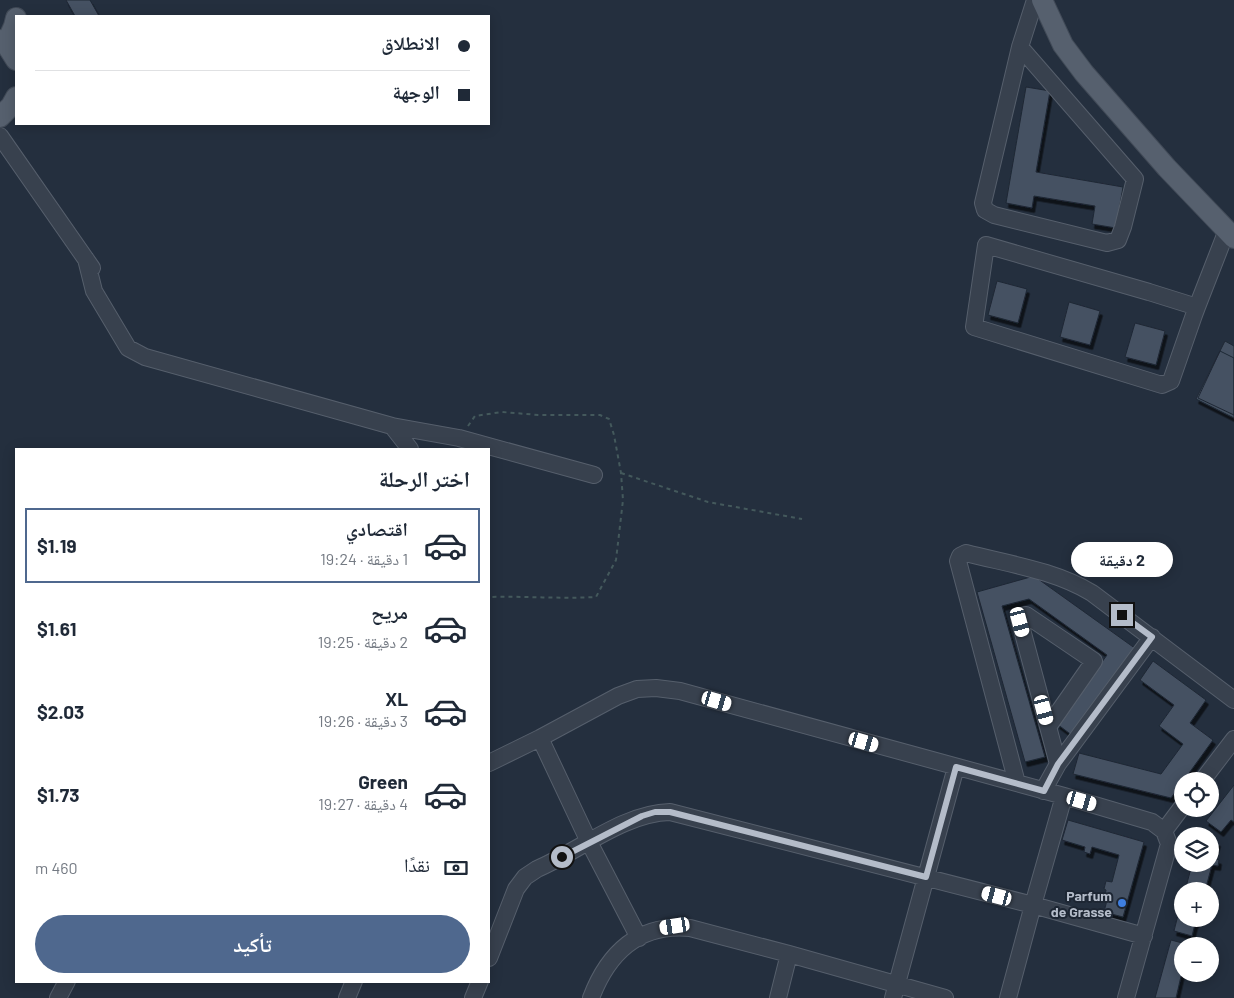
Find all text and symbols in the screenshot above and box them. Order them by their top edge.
text: الانطلاق [381,31,440,54]
text: الوجهة [392,80,440,103]
text: اختر الرحلة [379,465,470,491]
text: اقتصادي [346,517,408,540]
icon: car [423,523,468,568]
text: $1.19 [37,534,77,557]
callout: 2 دقيقة [1071,542,1173,578]
text: 1 دقيقة · 19:24 [320,549,408,568]
text: 2 دقيقة [1099,550,1145,569]
text: مريح [371,600,408,623]
route end [1111,604,1133,626]
icon: car [423,606,468,651]
car [1008,606,1031,638]
text: $1.61 [37,617,77,640]
text: 2 دقيقة · 19:25 [318,632,408,651]
text: XL [385,687,408,710]
icon: car [423,689,468,734]
car [700,690,733,712]
car [1032,694,1055,726]
text: $2.03 [37,700,84,723]
text: 3 دقيقة · 19:26 [318,711,408,730]
car [847,731,880,753]
text: Green [358,770,408,793]
icon: car [423,772,468,817]
map controls [1174,772,1219,982]
button: locate [1174,772,1219,817]
text: $1.73 [37,783,79,806]
car [1065,790,1098,812]
text: 4 دقيقة · 19:27 [318,794,408,813]
button: layers [1174,827,1219,872]
route start [551,846,573,868]
text: نقدًا [404,853,430,876]
icon: cash [442,854,470,882]
text: 460 m [35,858,78,877]
button: + [1174,882,1219,927]
car [980,885,1013,907]
place label: Parfum de Grasse [1051,887,1112,920]
marker: Parfum de Grasse [1116,897,1128,909]
button: تأكيد [35,915,470,973]
car [659,916,690,936]
button: − [1174,937,1219,982]

